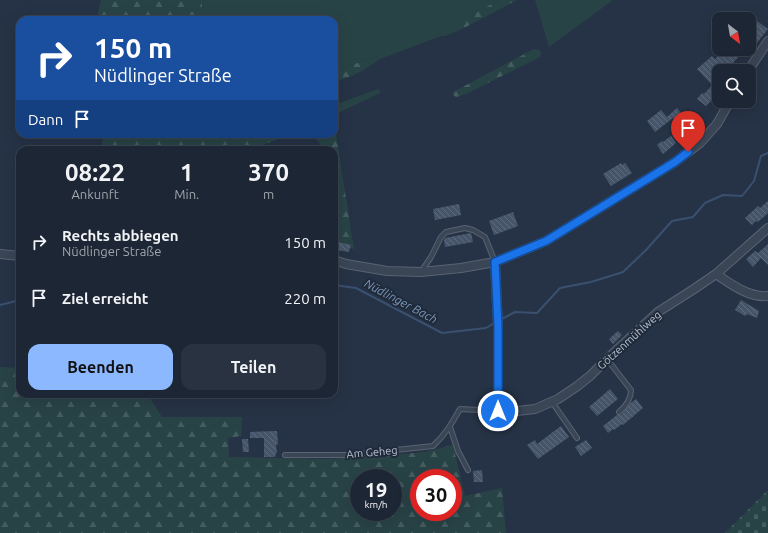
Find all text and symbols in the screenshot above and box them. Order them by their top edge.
north arrow [712,12,756,56]
map controls [712,12,756,108]
icon: right [28,32,80,84]
text: 150 m [94,32,172,63]
button: search [712,64,756,108]
text: Nüdlinger Straße [94,65,232,85]
icon: arrive [71,108,93,130]
text: Dann [28,111,63,128]
pin [671,111,705,152]
icon: arrive [677,117,699,139]
text: 08:22 [65,159,125,186]
text: 1 [180,159,194,186]
text: 370 [248,159,289,186]
text: Ankunft [71,187,119,201]
text: Min. [174,187,199,201]
text: m [263,187,274,201]
text: Rechts abbiegen [62,227,179,244]
icon: right [28,231,50,253]
text: 150 m [284,234,326,251]
text: Nüdlinger Straße [62,244,161,258]
water label: Nüdlinger Bach [362,276,440,326]
icon: arrive [28,287,50,309]
text: Ziel erreicht [62,290,148,307]
text: 220 m [284,290,326,307]
street label: Götzenmühlweg [595,308,663,372]
button: Beenden [28,344,173,390]
button: Teilen [181,344,326,390]
position arrow [477,390,519,432]
street label: Am Geheg [346,444,398,460]
speed limit sign: 30 [410,469,462,521]
text: 19 [365,478,387,501]
text: km/h [364,499,388,510]

